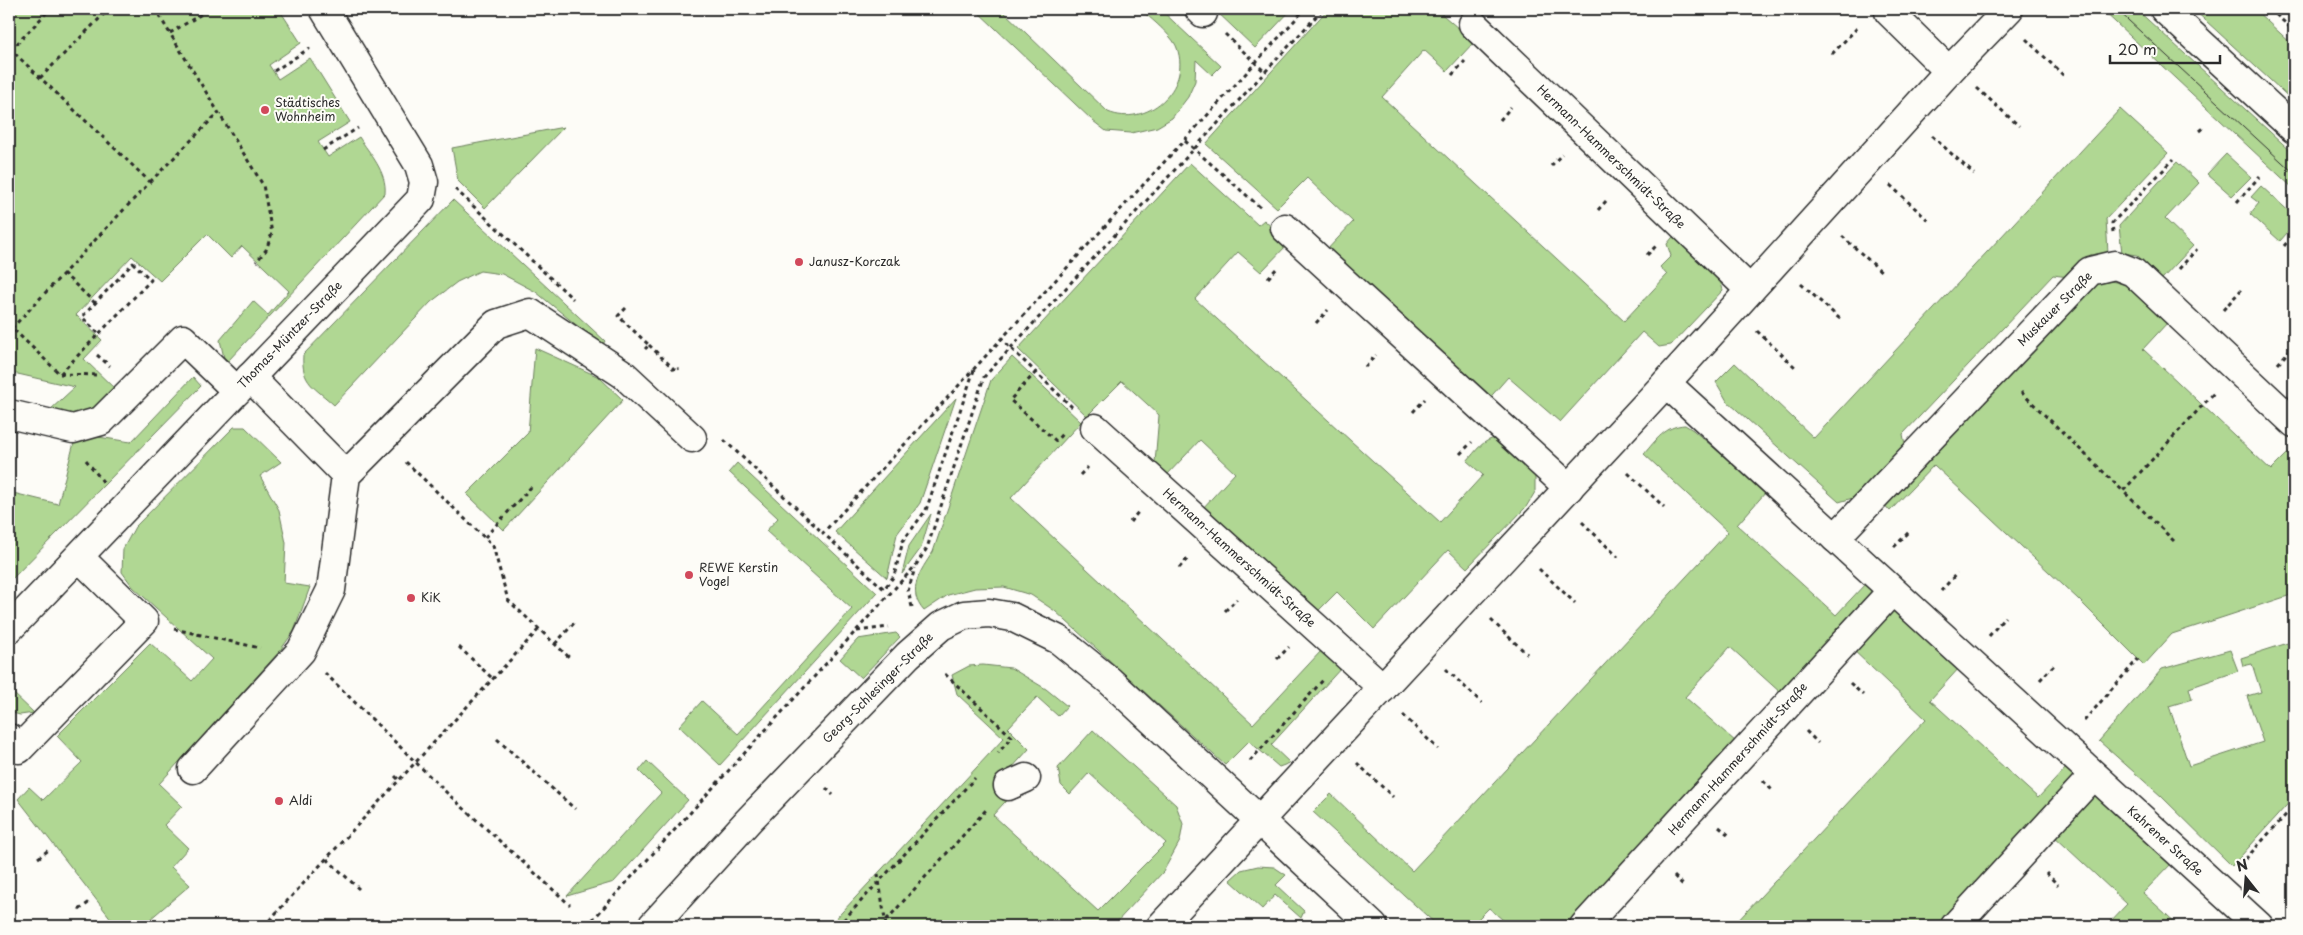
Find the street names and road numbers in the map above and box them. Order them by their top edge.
street label: Hermann-Hammerschmidt-Straße [1533,80,1690,232]
street label: Muskauer Straße [2013,267,2096,350]
street label: Thomas-Müntzer-Straße [233,276,346,392]
street label: Hermann-Hammerschmidt-Straße [1159,484,1320,631]
street label: Georg-Schlesinger-Straße [818,628,937,747]
street label: Hermann-Hammerschmidt-Straße [1664,678,1811,839]
street label: Kahrener Straße [2124,801,2207,879]

